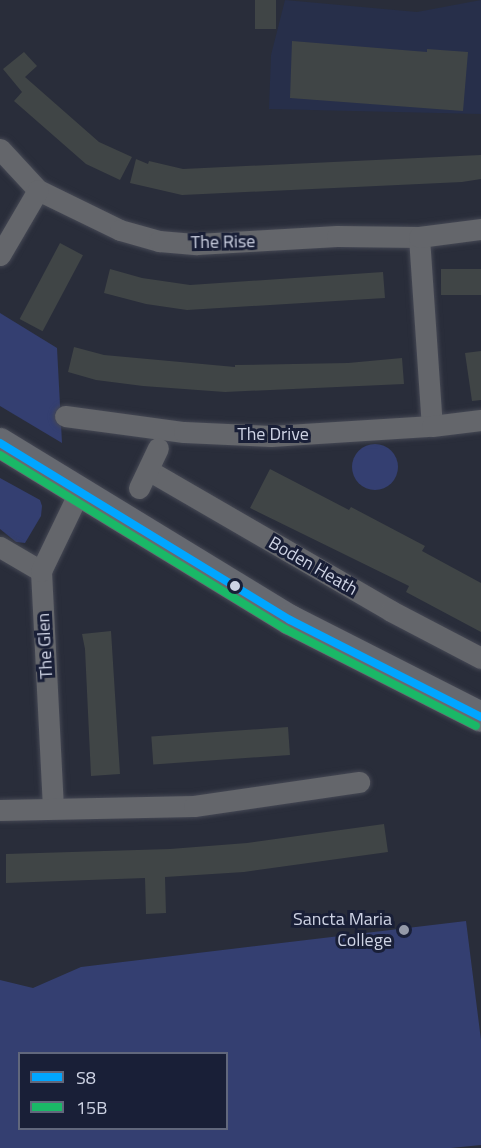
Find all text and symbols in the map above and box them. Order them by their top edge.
street label: The Rise [190,231,256,253]
street label: The Drive [237,423,309,445]
street label: Boden Heath [265,532,361,600]
unlabelled marker [229,580,241,592]
street label: The Glen [32,612,58,680]
place label: Sancta Maria College [293,909,392,952]
marker: Sancta Maria College [397,923,411,937]
legend [18,1052,228,1130]
text: S8 [76,1064,96,1091]
text: 15B [76,1094,107,1121]

